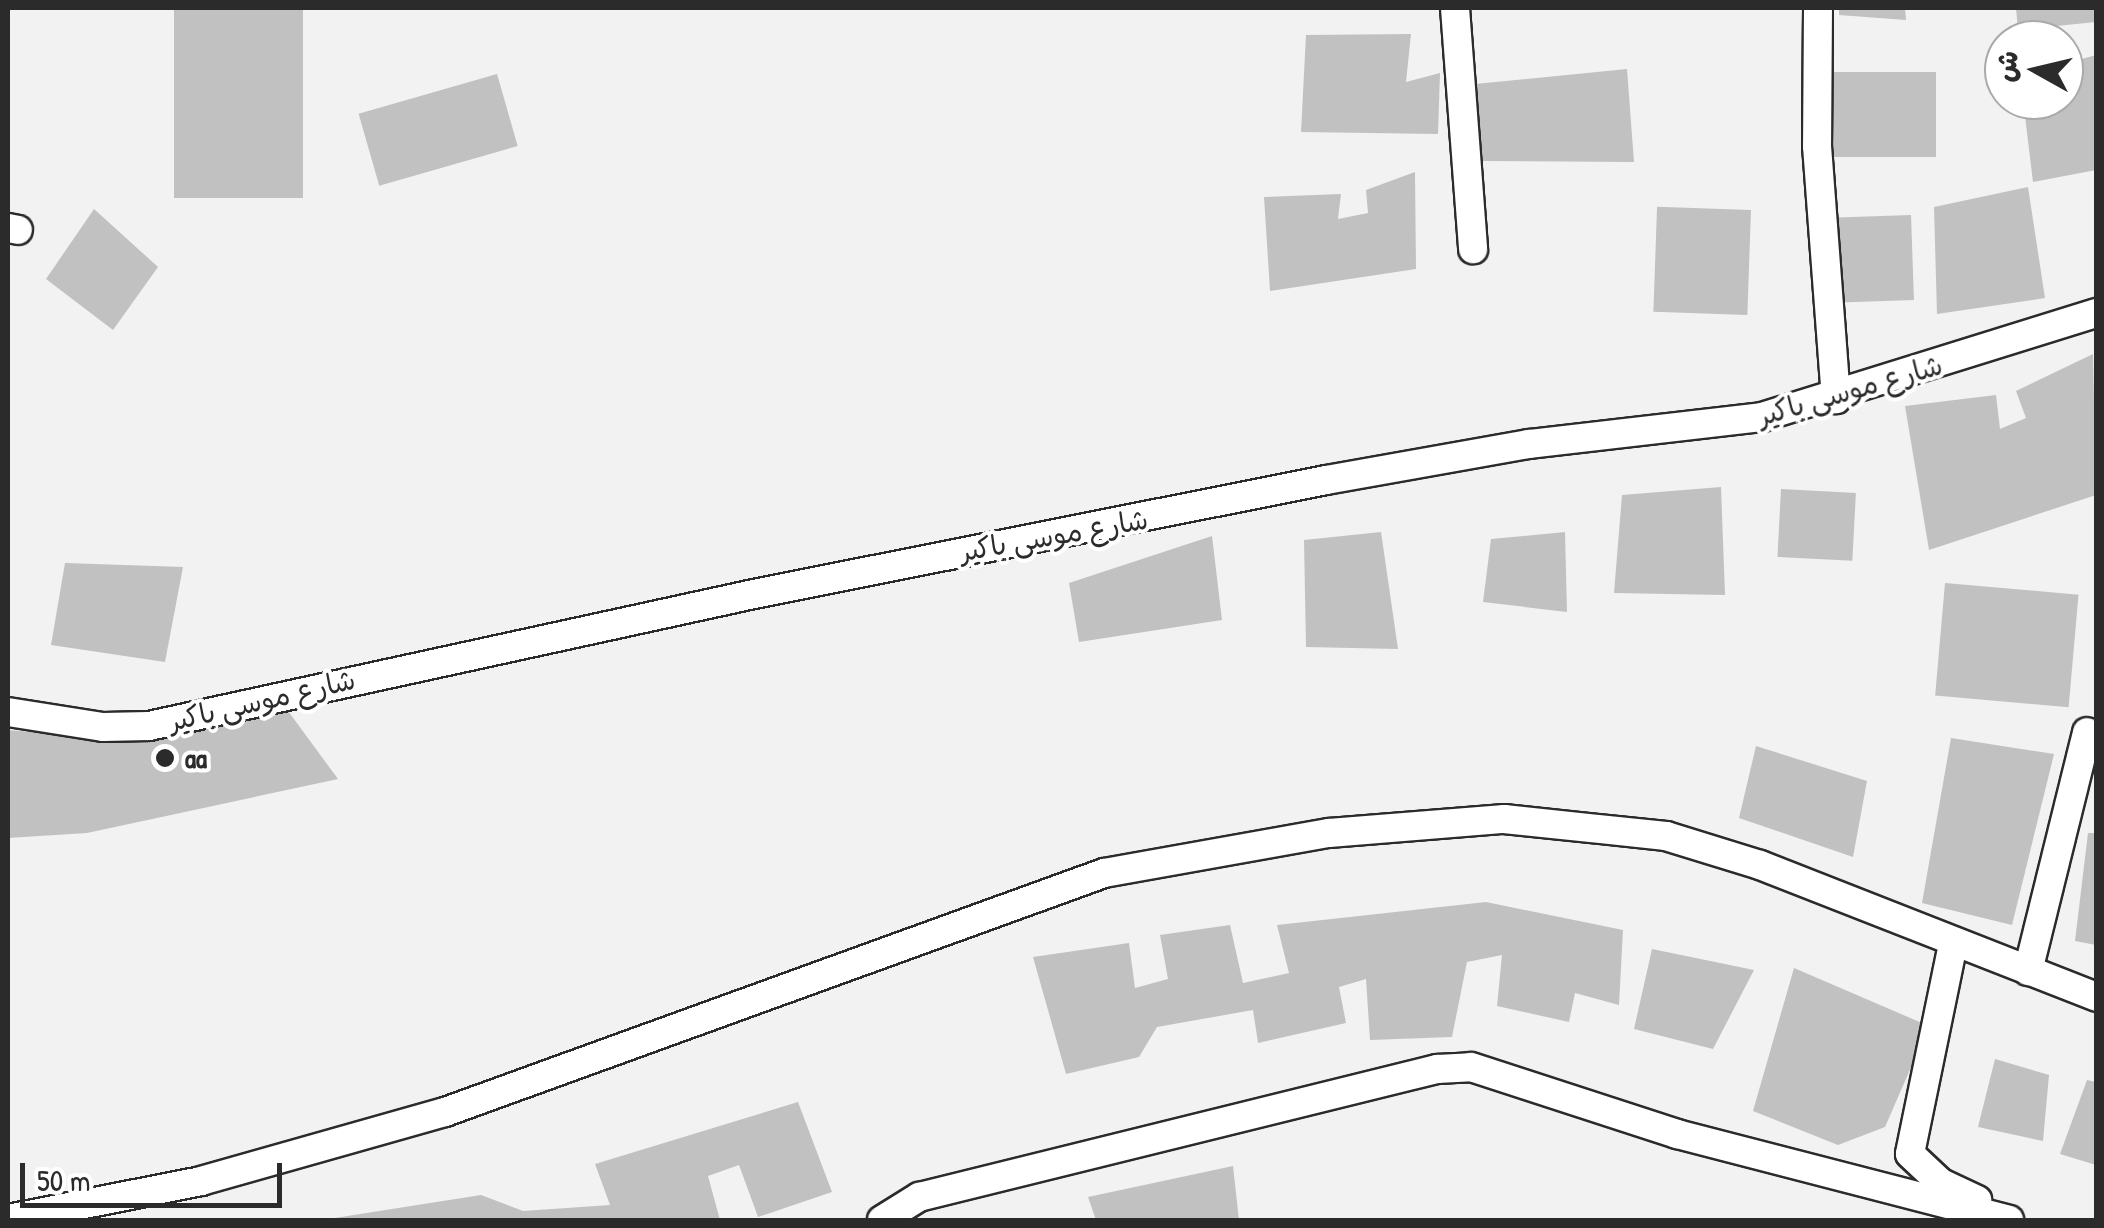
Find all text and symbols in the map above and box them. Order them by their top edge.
north arrow [1984,20,2084,120]
text: ش [1985,48,2027,84]
street label: شارع موسى باكير [1754,348,1946,432]
street label: شارع موسى باكير [957,502,1151,568]
street label: شارع موسى باكير [166,662,358,738]
place label: aa [185,741,207,775]
marker: aa [154,747,176,769]
scale bar [25,1143,288,1205]
text: 50 m [37,1160,90,1200]

